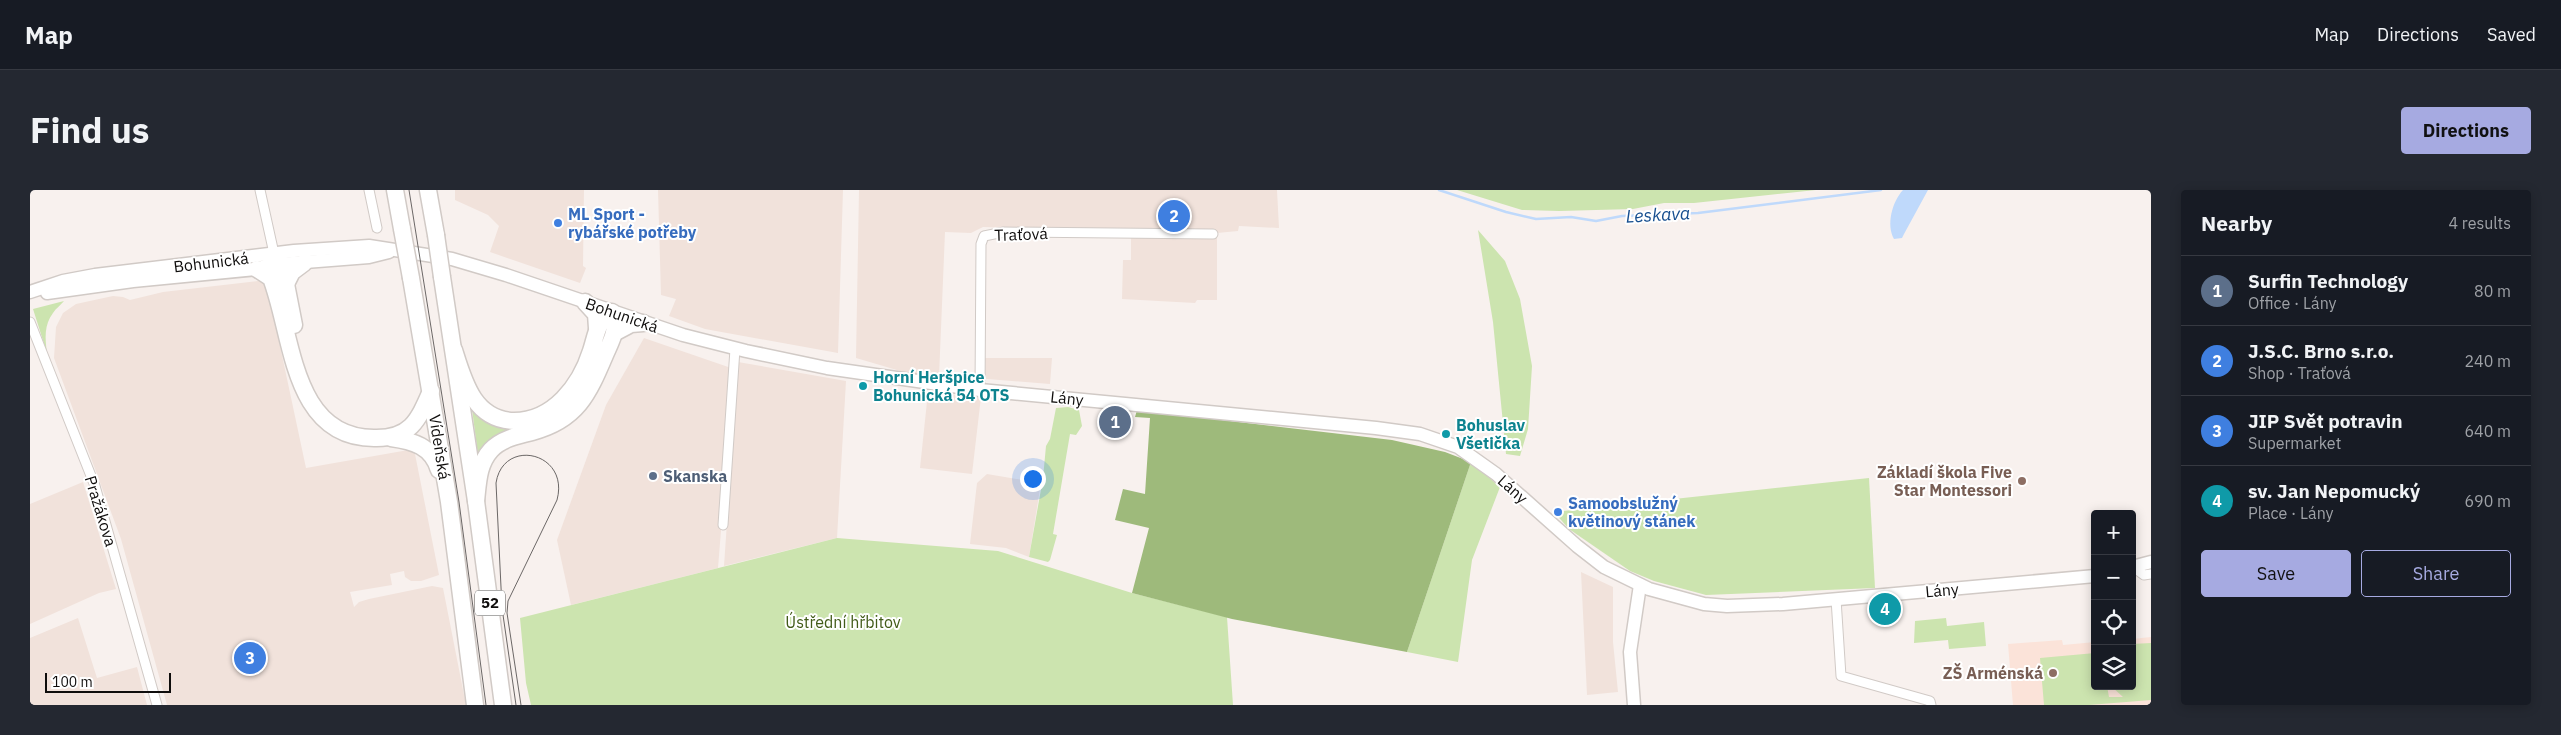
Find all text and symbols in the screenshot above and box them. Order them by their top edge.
text: Map [25,19,73,51]
text: Map [2314,23,2349,46]
text: Directions [2377,23,2459,46]
text: Saved [2487,23,2536,46]
text: Find us [30,107,149,153]
button: Directions [2401,107,2531,154]
pin: 2 [1158,197,1190,235]
water label: Leskava [1625,201,1691,228]
place label: ML Sport - rybářské potřeby [568,204,697,242]
text: Nearby [2201,209,2272,237]
text: 4 results [2448,213,2511,233]
marker: ML Sport - rybářské potřeby [552,217,564,229]
street label: Traťová [994,223,1049,245]
street label: Bohunická [172,247,250,277]
text: Surfin Technology [2248,269,2408,293]
text: 1 [2212,281,2222,301]
text: 80 m [2474,281,2511,301]
street label: Bohunická [583,293,661,337]
text: Office · Lány [2248,293,2337,313]
text: J.S.C. Brno s.r.o. [2248,339,2394,363]
text: 2 [2212,351,2222,371]
text: 240 m [2464,351,2511,371]
text: Shop · Traťová [2248,363,2351,383]
place label: Horní Heršpice Bohunická 54 OTS [873,367,1009,405]
marker: Horní Heršpice Bohunická 54 OTS [857,380,869,392]
street label: Lány [1049,386,1085,410]
pin: 1 [1099,403,1131,441]
text: JIP Svět potravin [2248,409,2403,433]
street label: Vídeňská [425,413,455,481]
place label: Bohuslav Všetička [1456,415,1526,453]
text: 3 [2212,421,2222,441]
text: 640 m [2464,421,2511,441]
marker: Bohuslav Všetička [1440,428,1452,440]
text: Supermarket [2248,433,2341,453]
place label: Základí škola Five Star Montessori [1877,462,2012,500]
place label: Skanska [663,466,727,486]
your location [1020,466,1046,492]
marker: Skanska [647,470,659,482]
street label: Lány [1494,470,1532,508]
street label: Pražákova [81,473,121,549]
marker: Základí škola Five Star Montessori [2016,475,2028,487]
text: sv. Jan Nepomucký [2248,479,2420,503]
text: 4 [2212,491,2222,511]
text: 690 m [2464,491,2511,511]
place label: Samoobslužný květinový stánek [1568,493,1696,531]
text: Place · Lány [2248,503,2334,523]
marker: Samoobslužný květinový stánek [1552,506,1564,518]
map controls [2091,510,2136,690]
button: + [2091,510,2136,555]
button: Save [2201,550,2351,597]
button: Share [2361,550,2511,597]
button: − [2091,555,2136,600]
street label: Lány [1924,579,1960,601]
road number: 52 [475,590,505,616]
pin: 4 [1869,590,1901,628]
button: locate [2091,600,2136,645]
park label: Ústřední hřbitov [785,611,901,632]
pin: 3 [234,639,266,677]
button: layers [2091,645,2136,690]
place label: ZŠ Arménská [1943,662,2043,683]
marker: ZŠ Arménská [2047,667,2059,679]
scale bar [45,670,171,693]
text: 100 m [52,673,93,691]

